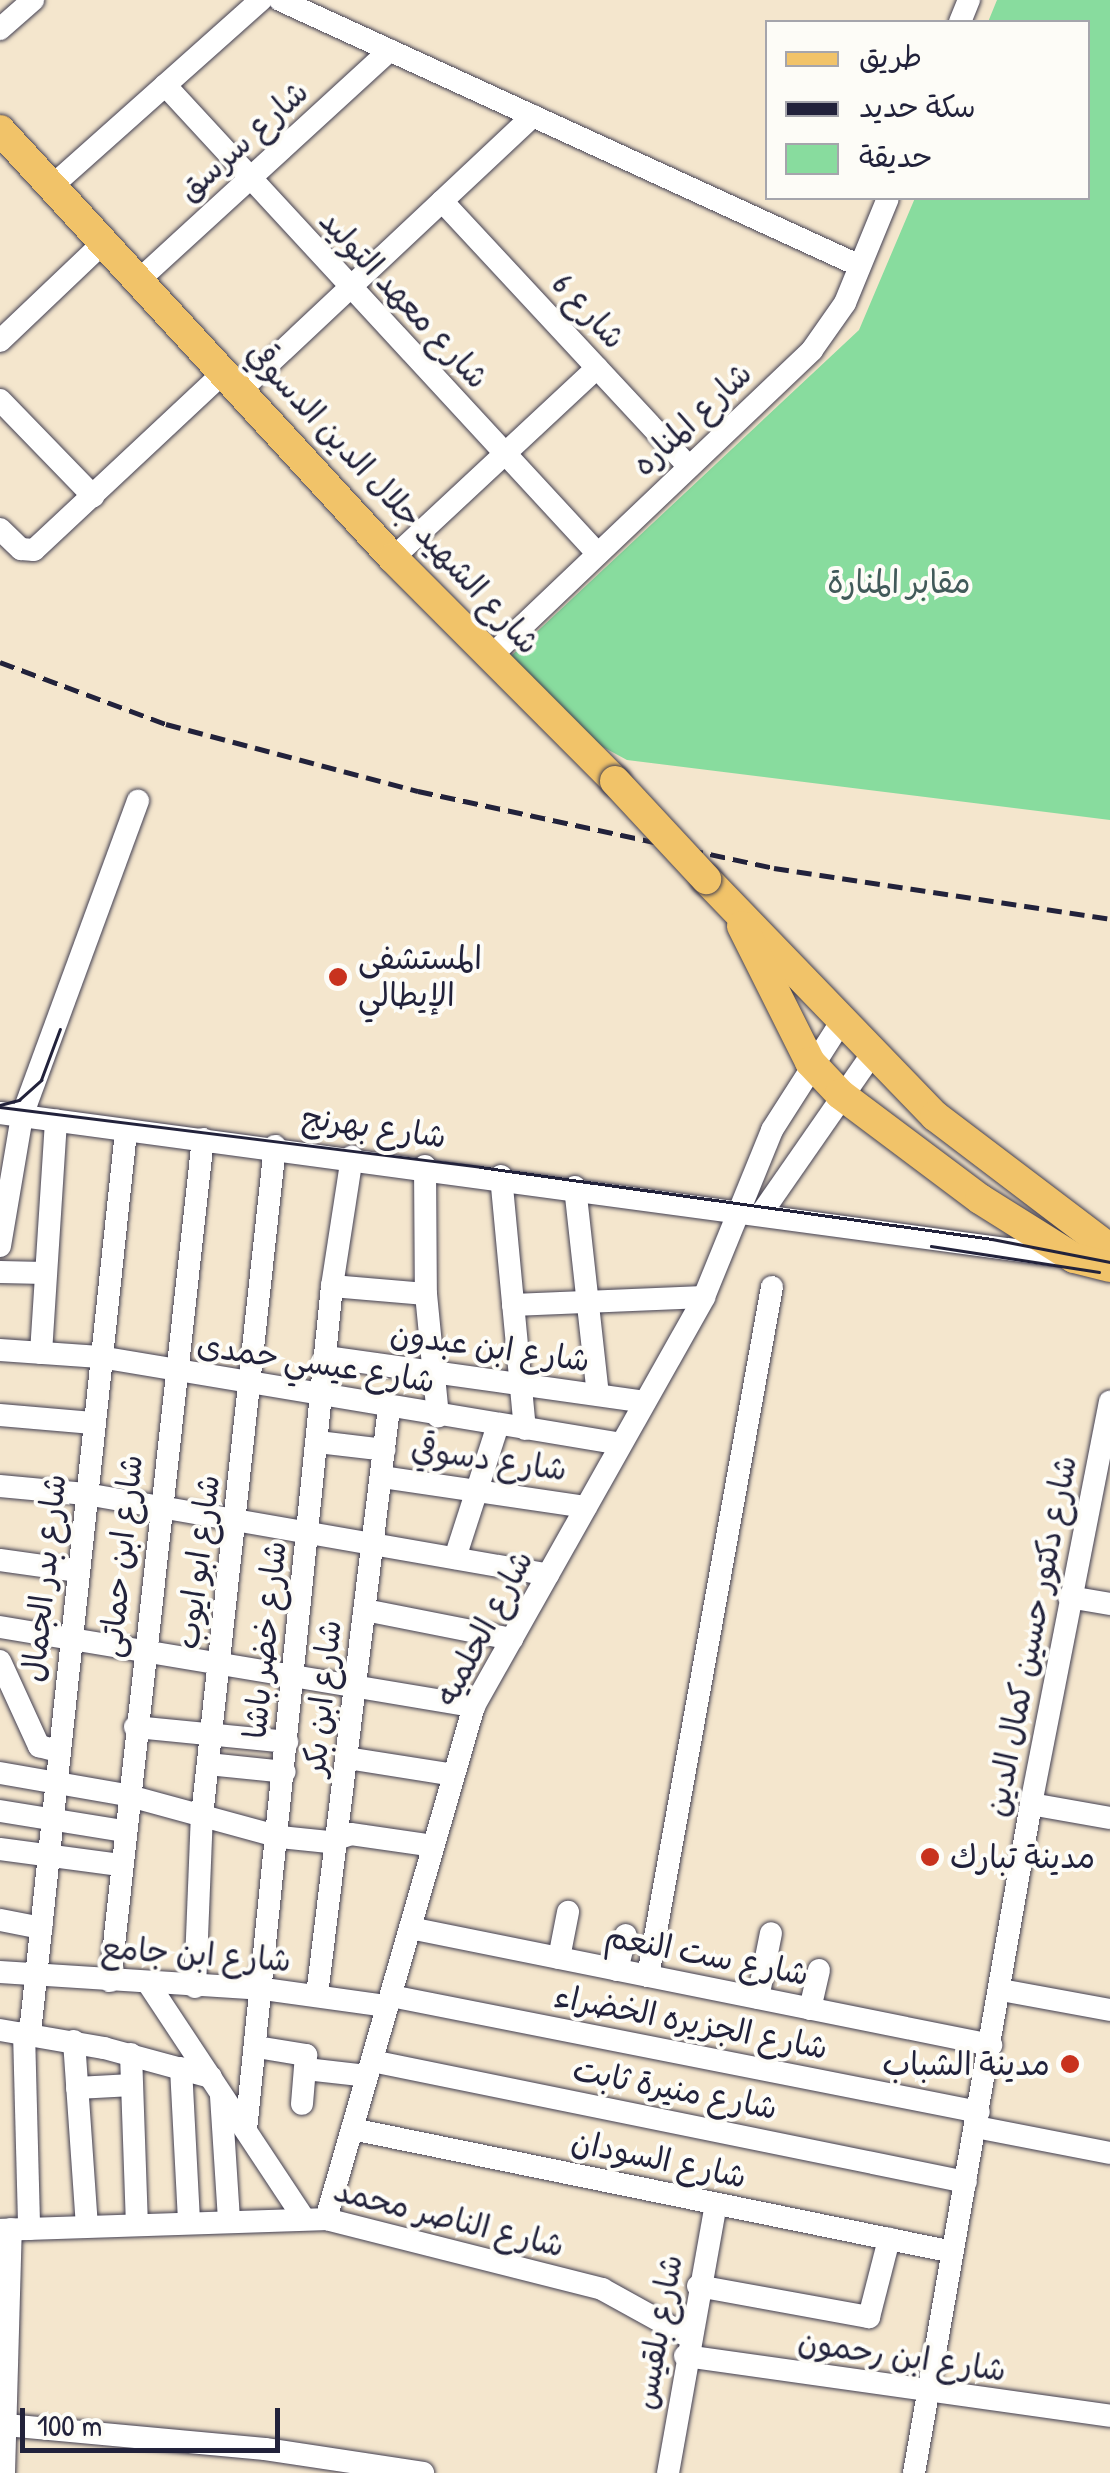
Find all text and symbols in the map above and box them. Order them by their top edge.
legend [765,20,1090,200]
text: طريق [859,36,922,76]
street label: شارع سرسق [170,73,316,209]
text: سكة حديد [859,86,976,126]
text: حديقة [859,136,933,176]
street label: شارع معهد التوليد [311,202,497,396]
street label: شارع 6 [544,265,634,357]
street label: شارع الشهيد جلال الدين الدسوقي [238,334,548,662]
street label: شارع المناره [624,354,760,484]
park label: مقابر المنارة [827,563,971,601]
place label: المستشفى الإيطالي [358,940,482,1015]
marker: المستشفى الإيطالي [327,966,349,988]
street label: شارع بهرنج [299,1098,449,1156]
street label: شارع ابن عبدون [388,1314,592,1380]
street label: شارع عيسي حمدى [194,1325,438,1401]
street label: شارع دسوقي [409,1429,569,1489]
street label: شارع دكتور حسين كمال الدين [977,1452,1085,1820]
street label: شارع ابن حماتى [91,1453,151,1659]
street label: شارع بدر الجمال [14,1472,74,1684]
street label: شارع ابو ايوب [168,1473,228,1651]
street label: شارع خضر باشا [236,1539,294,1741]
street label: شارع الحلميه [427,1544,541,1712]
street label: شارع ابن بكر [295,1618,349,1778]
place label: مدينة تبارك [950,1838,1095,1876]
marker: مدينة تبارك [919,1846,941,1868]
street label: شارع ست النعم [602,1916,812,1994]
street label: شارع ابن جامع [100,1928,292,1980]
street label: شارع الجزيره الخضراء [551,1977,831,2067]
place label: مدينة الشباب [882,2045,1050,2083]
street label: شارع منيرة ثابت [570,2050,780,2128]
marker: مدينة الشباب [1059,2053,1081,2075]
street label: شارع السودان [568,2122,750,2196]
street label: شارع الناصر محمد [330,2171,568,2265]
street label: شارع بلقيس [626,2252,690,2412]
street label: شارع ابن رحمون [795,2322,1009,2390]
scale bar [25,2388,285,2450]
text: 100 m [37,2405,102,2445]

